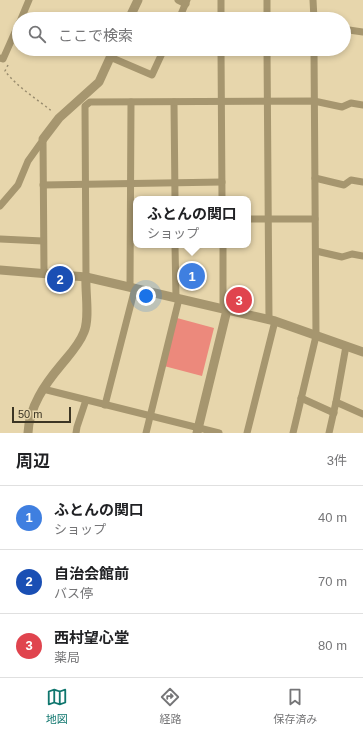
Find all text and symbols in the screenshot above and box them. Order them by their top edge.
search box [12,12,351,56]
icon: search [26,23,48,45]
text: ここで検索 [58,27,133,44]
popup [133,196,251,248]
text: ふとんの関口 [147,205,237,222]
text: ショップ [147,226,199,241]
pin: 1 [179,261,205,291]
pin: 2 [47,264,73,294]
pin: 3 [226,285,252,315]
your location [136,286,156,306]
scale bar [12,405,71,424]
text: 50 m [18,408,42,420]
text: 周辺 [16,452,50,471]
text: 3件 [327,453,347,468]
text: ふとんの関口 [54,501,144,518]
text: 1 [25,510,33,525]
text: 40 m [318,510,347,525]
text: ショップ [54,522,106,537]
text: 自治会館前 [54,565,129,582]
text: 2 [25,574,33,589]
text: 70 m [318,574,347,589]
text: バス停 [54,586,93,601]
text: 西村望心堂 [54,629,129,646]
text: 3 [25,638,33,653]
text: 80 m [318,638,347,653]
text: 薬局 [54,650,80,665]
tab: 地図 [46,686,68,726]
tab: 経路 [159,686,181,726]
tab: 保存済み [273,686,317,726]

